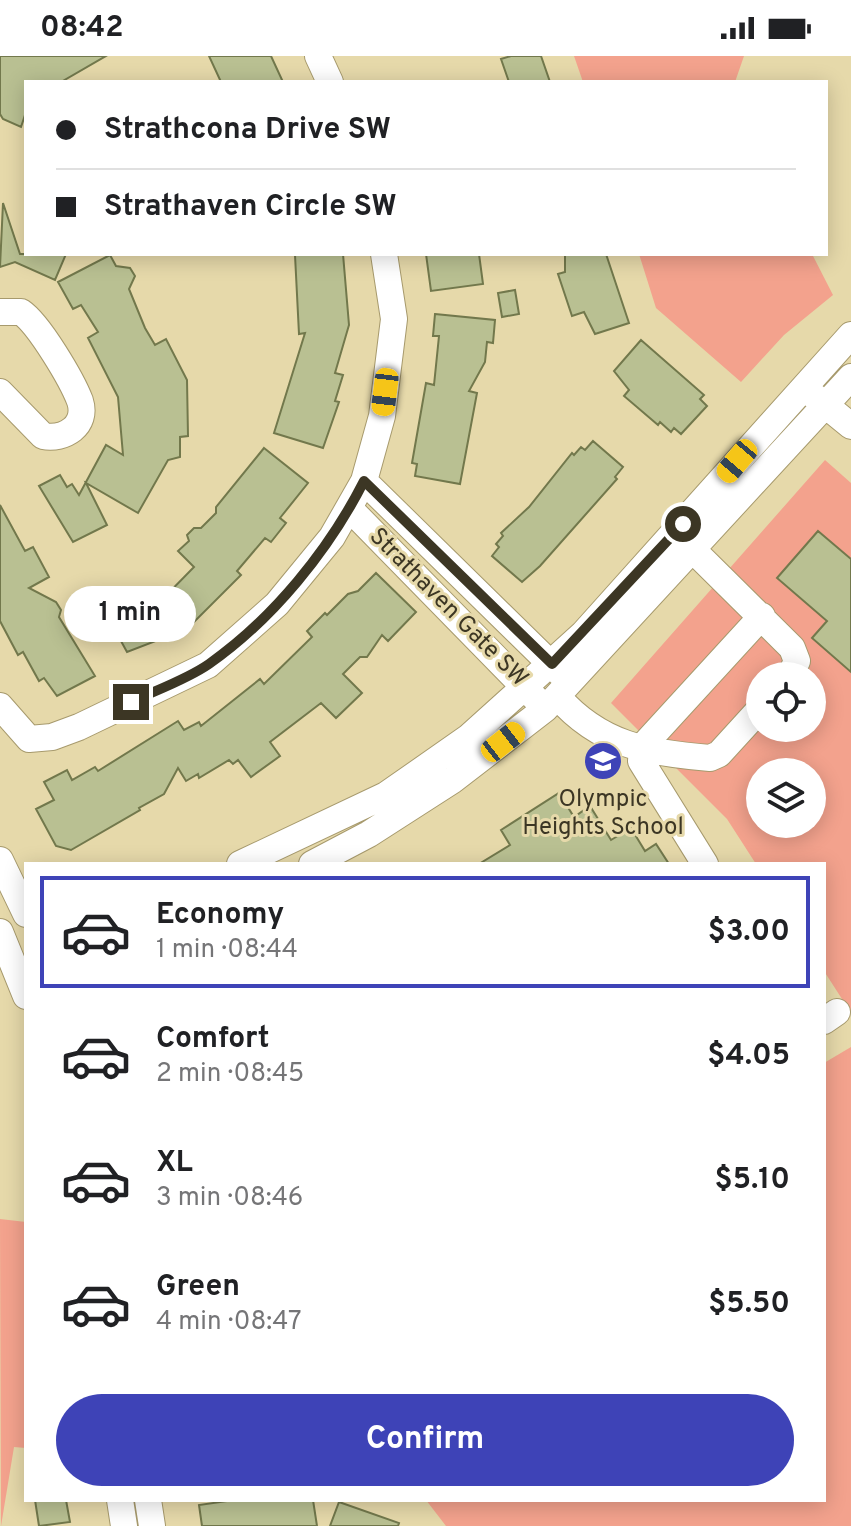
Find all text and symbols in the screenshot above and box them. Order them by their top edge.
text: 08:42 [40,10,124,47]
text: Strathcona Drive SW [104,112,391,149]
text: Strathaven Circle SW [104,189,397,226]
car [370,367,400,417]
car [712,435,762,487]
route start [665,506,701,542]
street label: Strathaven Gate SW [362,522,534,694]
callout: 1 min [65,586,197,642]
text: 1 min [99,597,161,630]
map controls [746,662,826,838]
button: locate [746,662,826,742]
route end [113,684,149,720]
car [477,718,529,766]
school or university icon: Olympic Heights School [582,740,624,782]
button: layers [746,758,826,838]
place label: Olympic Heights School [522,785,684,843]
icon: car [60,896,132,968]
text: Economy [156,897,284,934]
text: $3.00 [708,914,790,951]
text: 1 min · 08:44 [156,934,298,967]
icon: car [60,1020,132,1092]
text: Comfort [156,1021,269,1058]
text: $4.05 [707,1038,790,1075]
text: 2 min · 08:45 [156,1058,304,1091]
icon: car [60,1144,132,1216]
text: XL [156,1145,193,1182]
text: $5.10 [715,1162,790,1199]
text: 3 min · 08:46 [156,1182,303,1215]
icon: car [60,1268,132,1340]
text: Green [156,1269,240,1306]
text: $5.50 [708,1286,790,1323]
text: 4 min · 08:47 [156,1306,302,1339]
button: Confirm [56,1394,794,1486]

